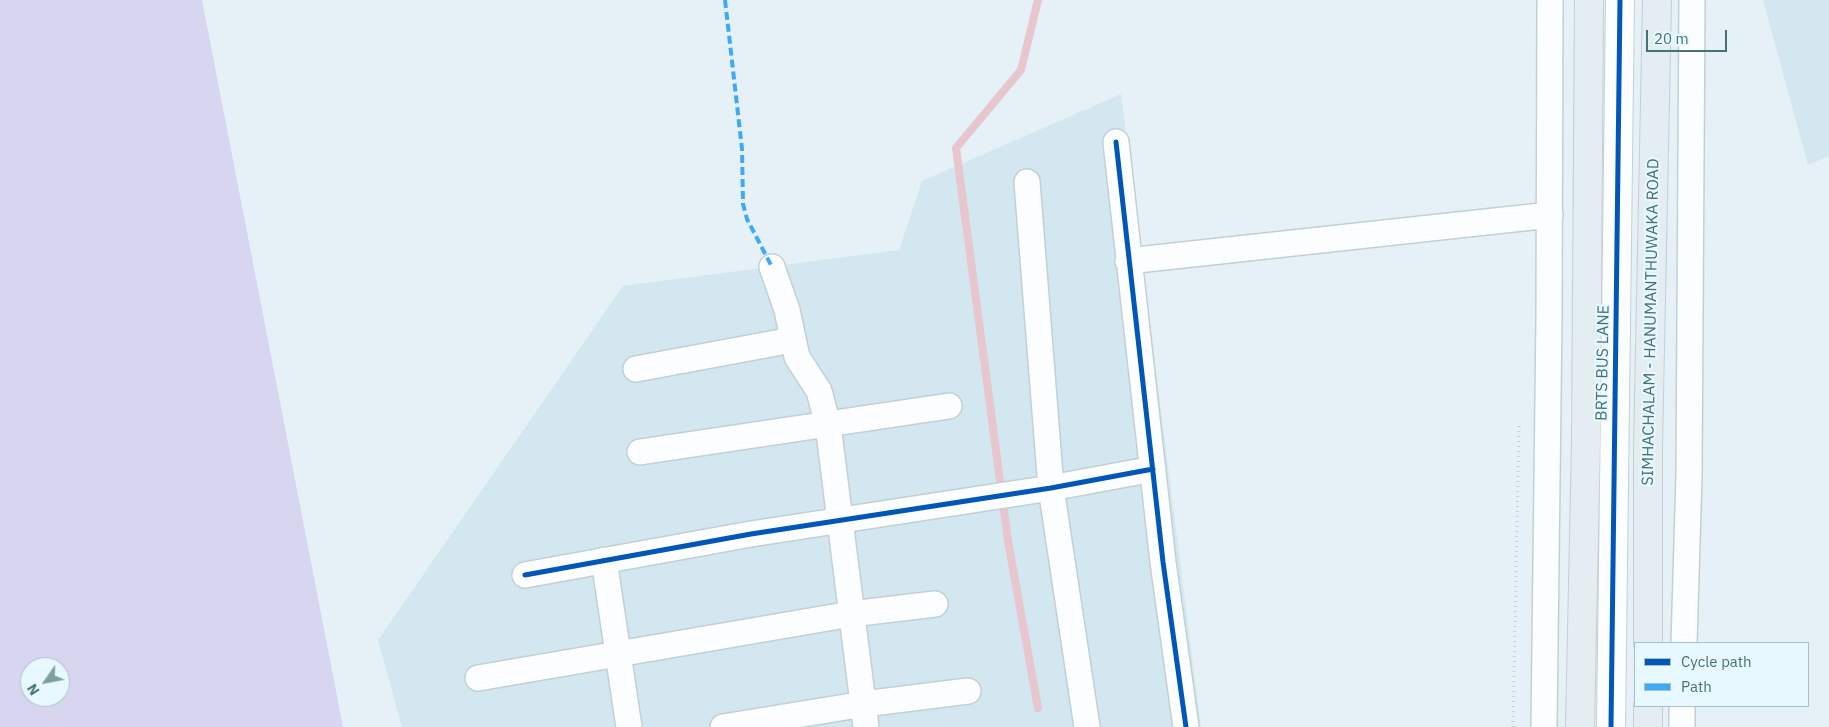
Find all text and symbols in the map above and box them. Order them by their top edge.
scale bar [1649,20,1730,52]
text: 20 m [1654,29,1689,48]
street label: SIMHACHALAM - HANUMANTHUWAKA ROAD [1639,158,1663,486]
street label: BRTS BUS LANE [1592,305,1614,421]
legend [1634,642,1809,707]
text: Cycle path [1681,652,1752,671]
north arrow [20,657,70,707]
text: Path [1681,677,1712,696]
text: N [23,680,44,699]

